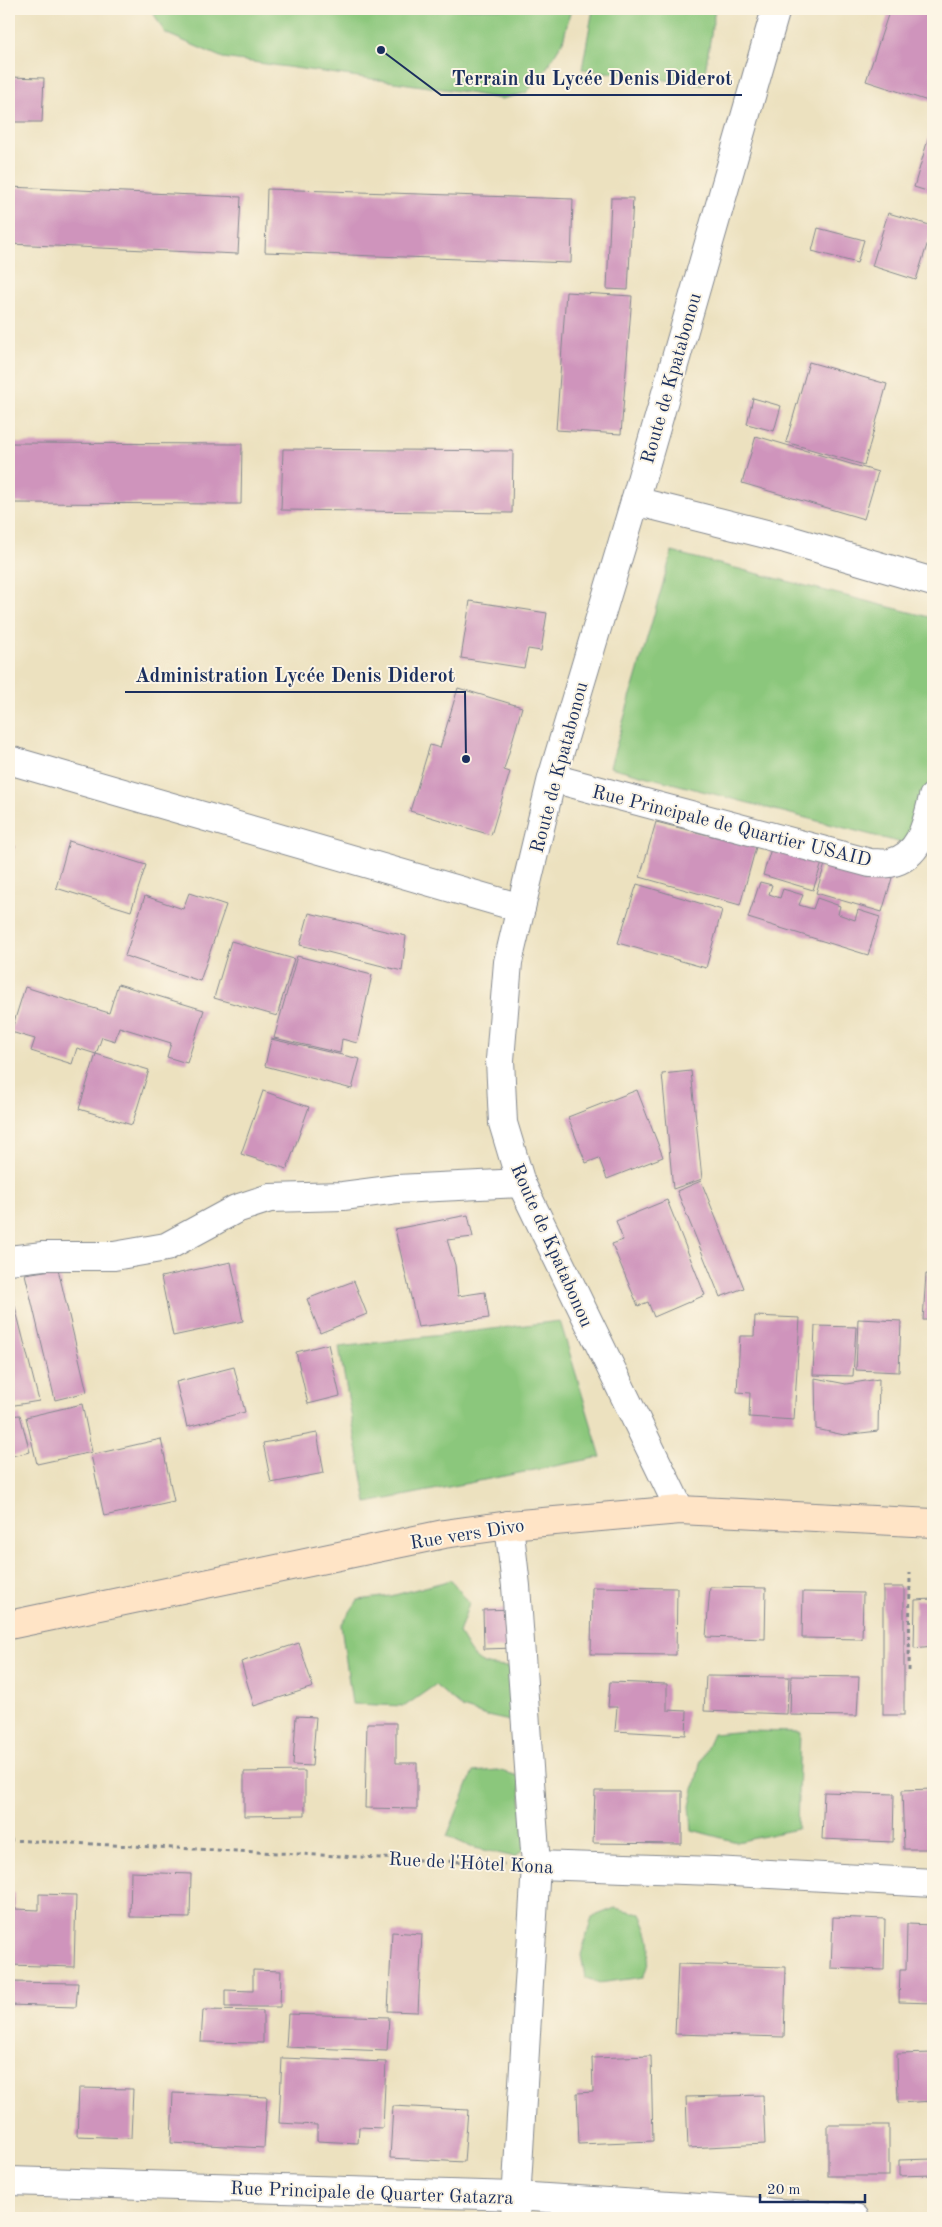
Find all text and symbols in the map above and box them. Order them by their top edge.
callout: Terrain du Lycée Denis Diderot [441,60,742,95]
text: Terrain du Lycée Denis Diderot [451,70,733,90]
street label: Route de Kpatabonou [639,291,706,466]
callout: Administration Lycée Denis Diderot [125,657,465,692]
text: Administration Lycée Denis Diderot [135,667,455,687]
street label: Route de Kpatabonou [528,680,592,855]
street label: Rue Principale de Quartier USAID [590,783,873,871]
street label: Route de Kpatabonou [506,1162,595,1330]
street label: Rue vers Divo [409,1517,526,1554]
street label: Rue de l'Hôtel Kona [388,1851,554,1878]
scale bar [760,2172,864,2204]
street label: Rue Principale de Quarter Gatazra [230,2180,515,2209]
text: 20 m [767,2183,801,2198]

